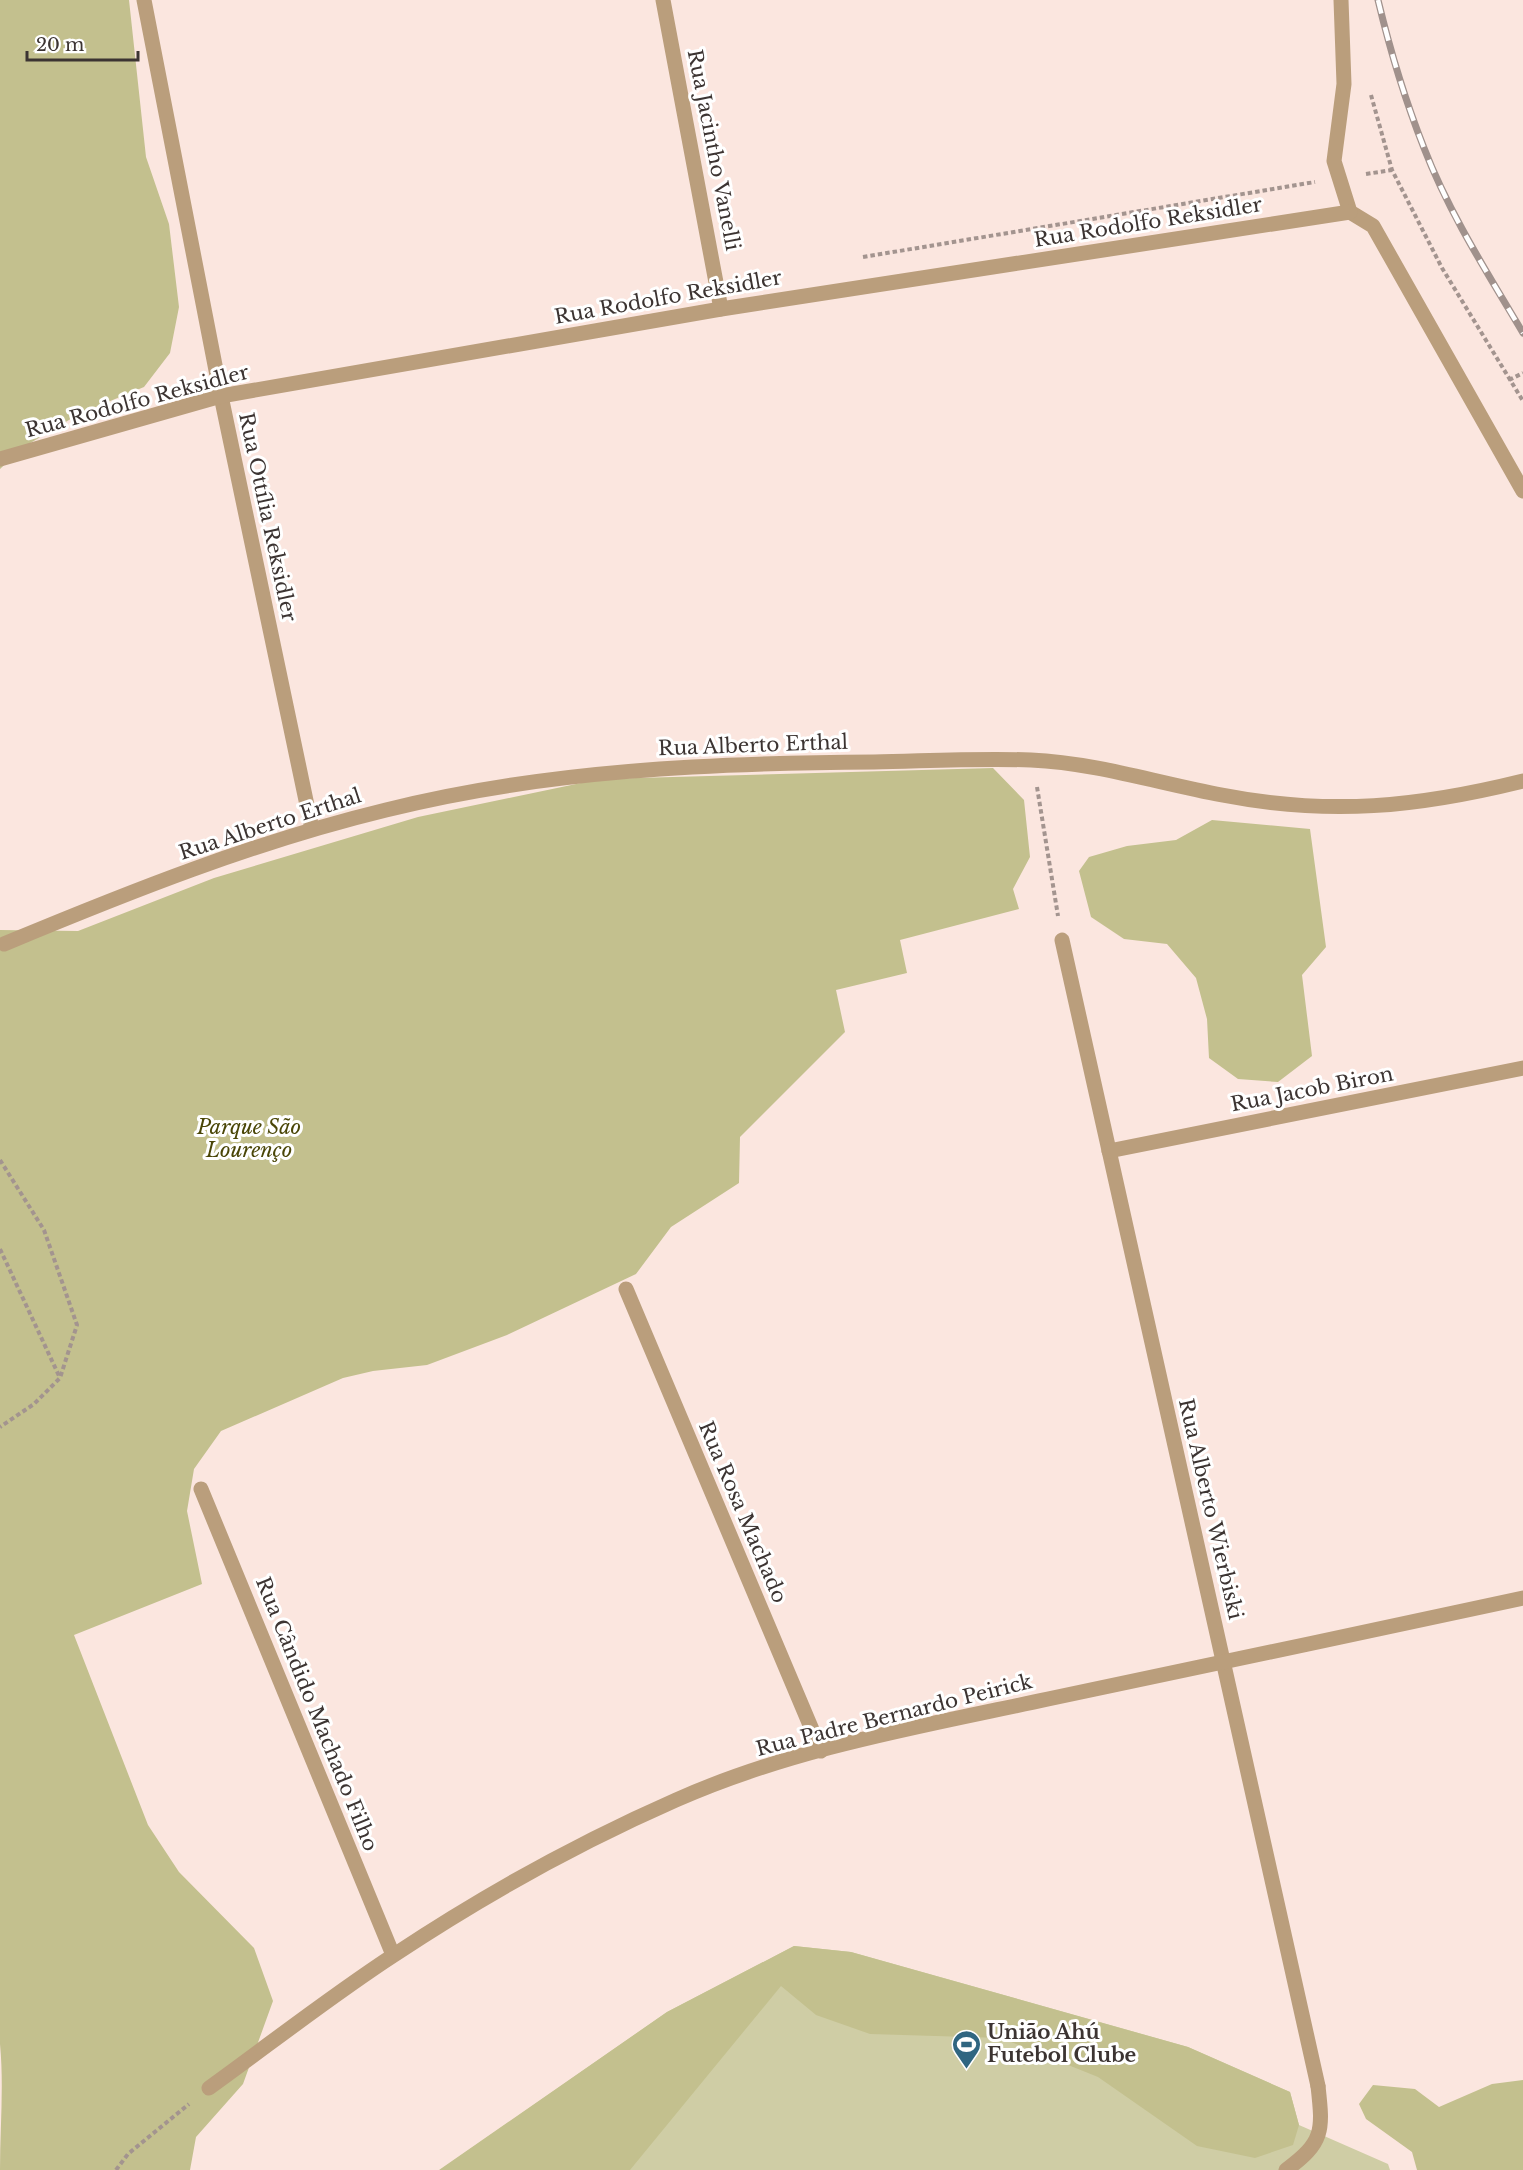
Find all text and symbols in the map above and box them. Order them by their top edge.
scale bar [27,24,138,62]
text: 20 m [36,34,84,56]
street label: Rua Jacintho Vanelli [683,47,745,253]
street label: Rua Rodolfo Reksidler [1032,192,1264,252]
street label: Rua Rodolfo Reksidler [552,265,784,329]
street label: Rua Rodolfo Reksidler [23,359,252,442]
street label: Rua Ottília Reksidler [234,410,302,624]
street label: Rua Alberto Erthal [657,730,849,760]
street label: Rua Alberto Erthal [176,783,364,865]
street label: Rua Jacob Biron [1229,1061,1395,1117]
park label: Parque São Lourenço [196,1115,301,1162]
street label: Rua Alberto Wierbiski [1174,1396,1248,1622]
street label: Rua Rosa Machado [694,1418,792,1606]
street label: Rua Cândido Machado Filho [251,1573,383,1855]
street label: Rua Padre Bernardo Peirick [753,1669,1035,1761]
place label: União Ahú Futebol Clube [987,2020,1136,2067]
sports icon: União Ahú Futebol Clube [950,2028,982,2070]

